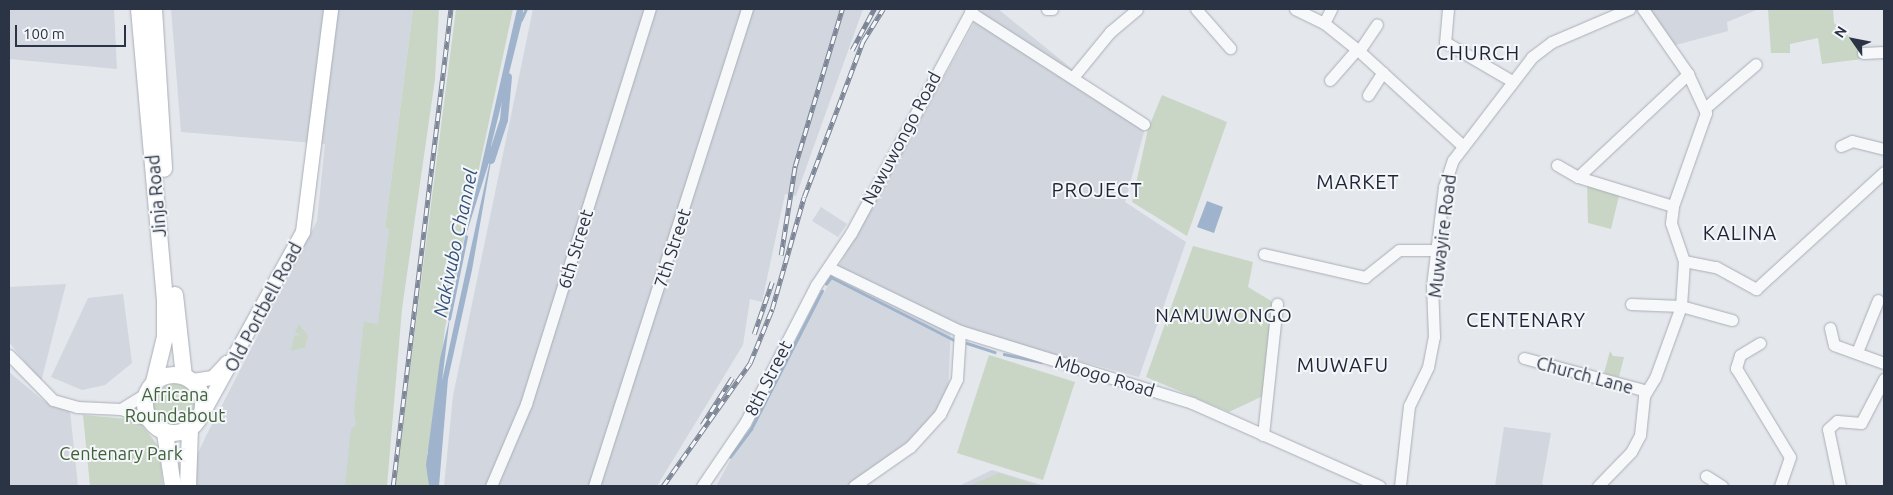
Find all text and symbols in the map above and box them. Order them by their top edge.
scale bar [18,15,129,47]
north arrow [1828,15,1878,65]
text: N [1831,23,1850,41]
text: 100 m [23,25,65,42]
district label: CHURCH [1435,40,1521,64]
street label: Nawuwongo Road [857,68,945,208]
street label: Jinja Road [142,154,170,238]
water label: Nakivubo Channel [429,167,483,319]
district label: MARKET [1316,169,1400,193]
street label: Muwayire Road [1424,173,1460,299]
district label: PROJECT [1051,177,1143,201]
street label: 7th Street [649,206,695,290]
street label: 6th Street [553,207,597,291]
district label: KALINA [1702,220,1778,244]
street label: Old Portbell Road [220,238,306,376]
district label: NAMUWONGO [1154,305,1294,327]
district label: CENTENARY [1465,307,1587,331]
street label: 8th Street [740,337,796,419]
street label: Mbogo Road [1052,351,1158,401]
district label: MUWAFU [1296,352,1390,376]
street label: Church Lane [1534,352,1636,398]
park label: Africana Roundabout [125,384,225,426]
park label: Centenary Park [59,442,183,464]

